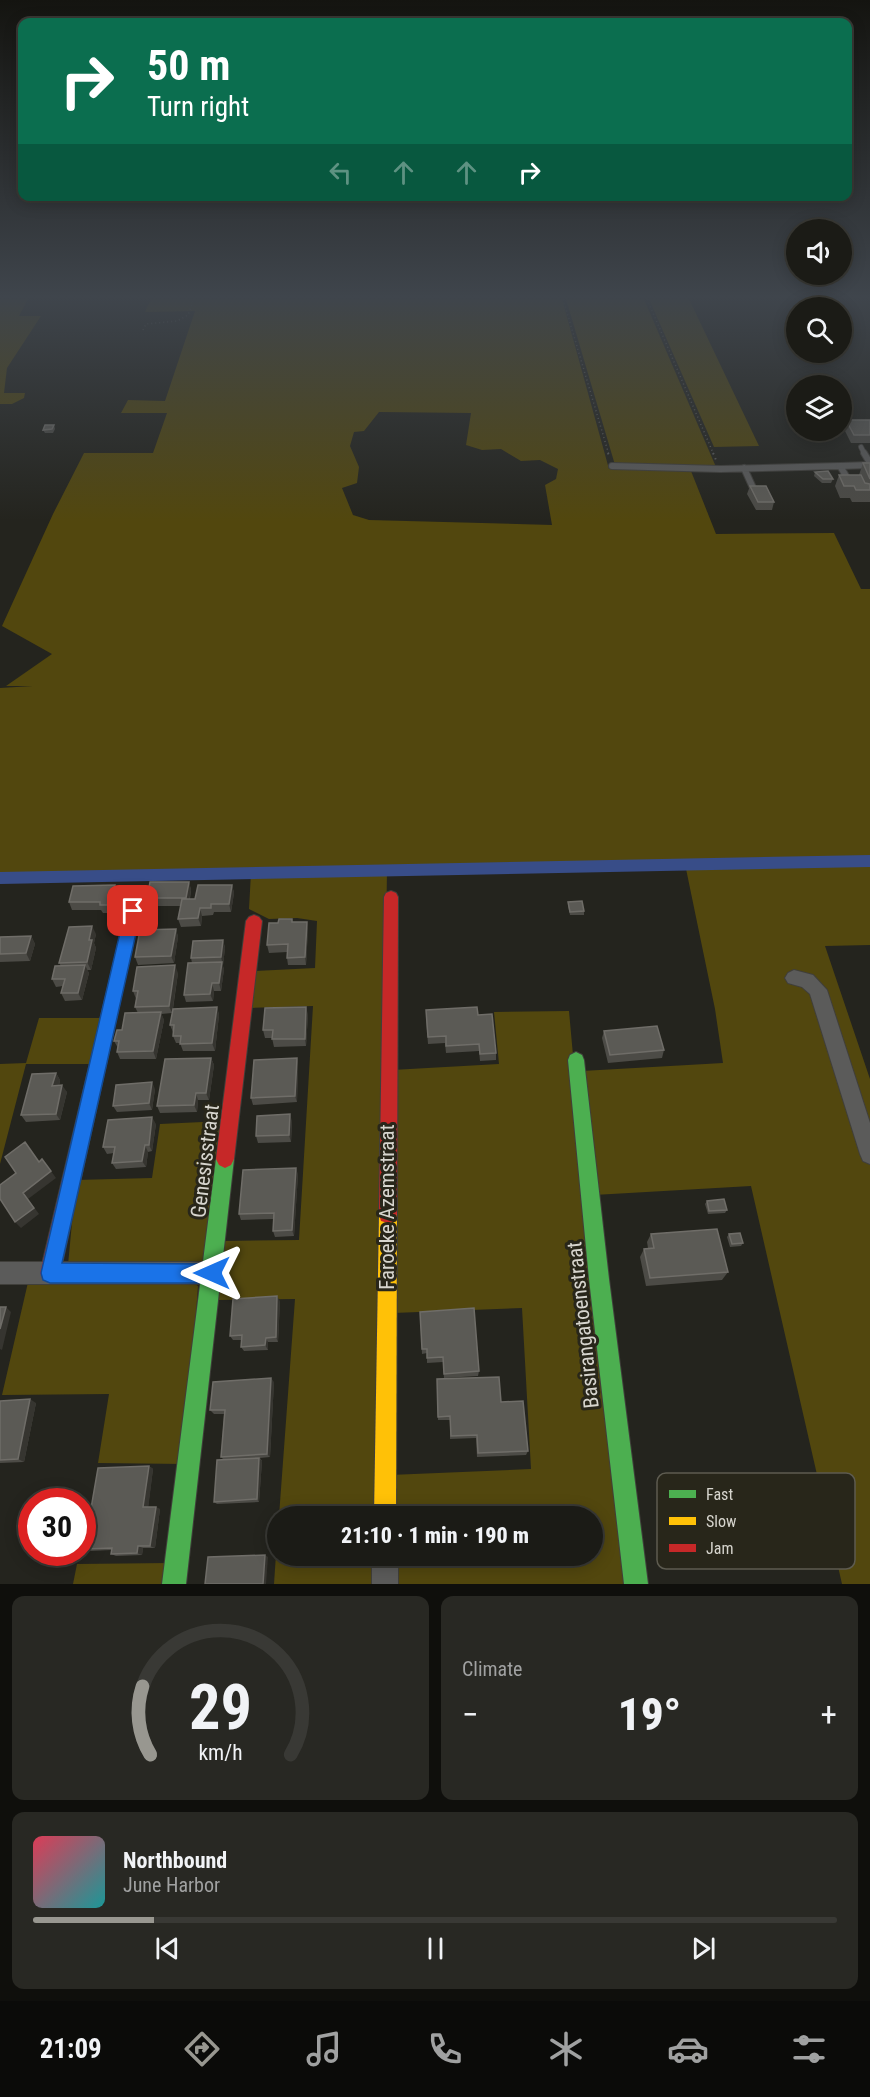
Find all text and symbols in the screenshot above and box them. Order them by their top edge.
text: 50 m [147,41,230,90]
icon: right [48,42,126,120]
text: Turn right [147,91,249,123]
icon: left [324,156,357,189]
icon: ahead [387,156,420,189]
icon: ahead [450,156,483,189]
icon: right [513,156,546,189]
map controls [786,219,852,441]
button: sound [786,219,852,285]
button: search [786,297,852,363]
button: layers [786,375,852,441]
pin [107,885,158,936]
icon: arrive [116,894,149,927]
street label: Genesisstraat [186,1103,224,1219]
street label: Faroeke Azemstraat [375,1124,399,1290]
position arrow [180,1241,244,1305]
street label: Basirangatoenstraat [562,1241,604,1409]
legend [657,1473,855,1569]
text: Fast [706,1485,733,1504]
speed limit sign: 30 [18,1488,96,1566]
text: Slow [706,1512,736,1531]
text: 21:10 · 1 min · 190 m [341,1523,529,1548]
text: Jam [706,1539,733,1558]
text: Climate [462,1657,522,1681]
text: 29 [189,1671,252,1744]
text: 19° [618,1688,681,1741]
text: − [462,1695,479,1734]
text: + [821,1695,837,1734]
text: km/h [198,1740,243,1765]
text: Northbound [123,1848,227,1873]
text: June Harbor [123,1873,220,1897]
icon: previous [151,1932,184,1965]
icon: pause [419,1932,452,1965]
icon: next [687,1932,720,1965]
icon: directions [181,2028,223,2070]
icon: music [303,2028,345,2070]
icon: phone [424,2028,466,2070]
icon: climate [545,2028,587,2070]
icon: car [667,2028,709,2070]
icon: filters [788,2028,830,2070]
text: 21:09 [40,2033,102,2065]

